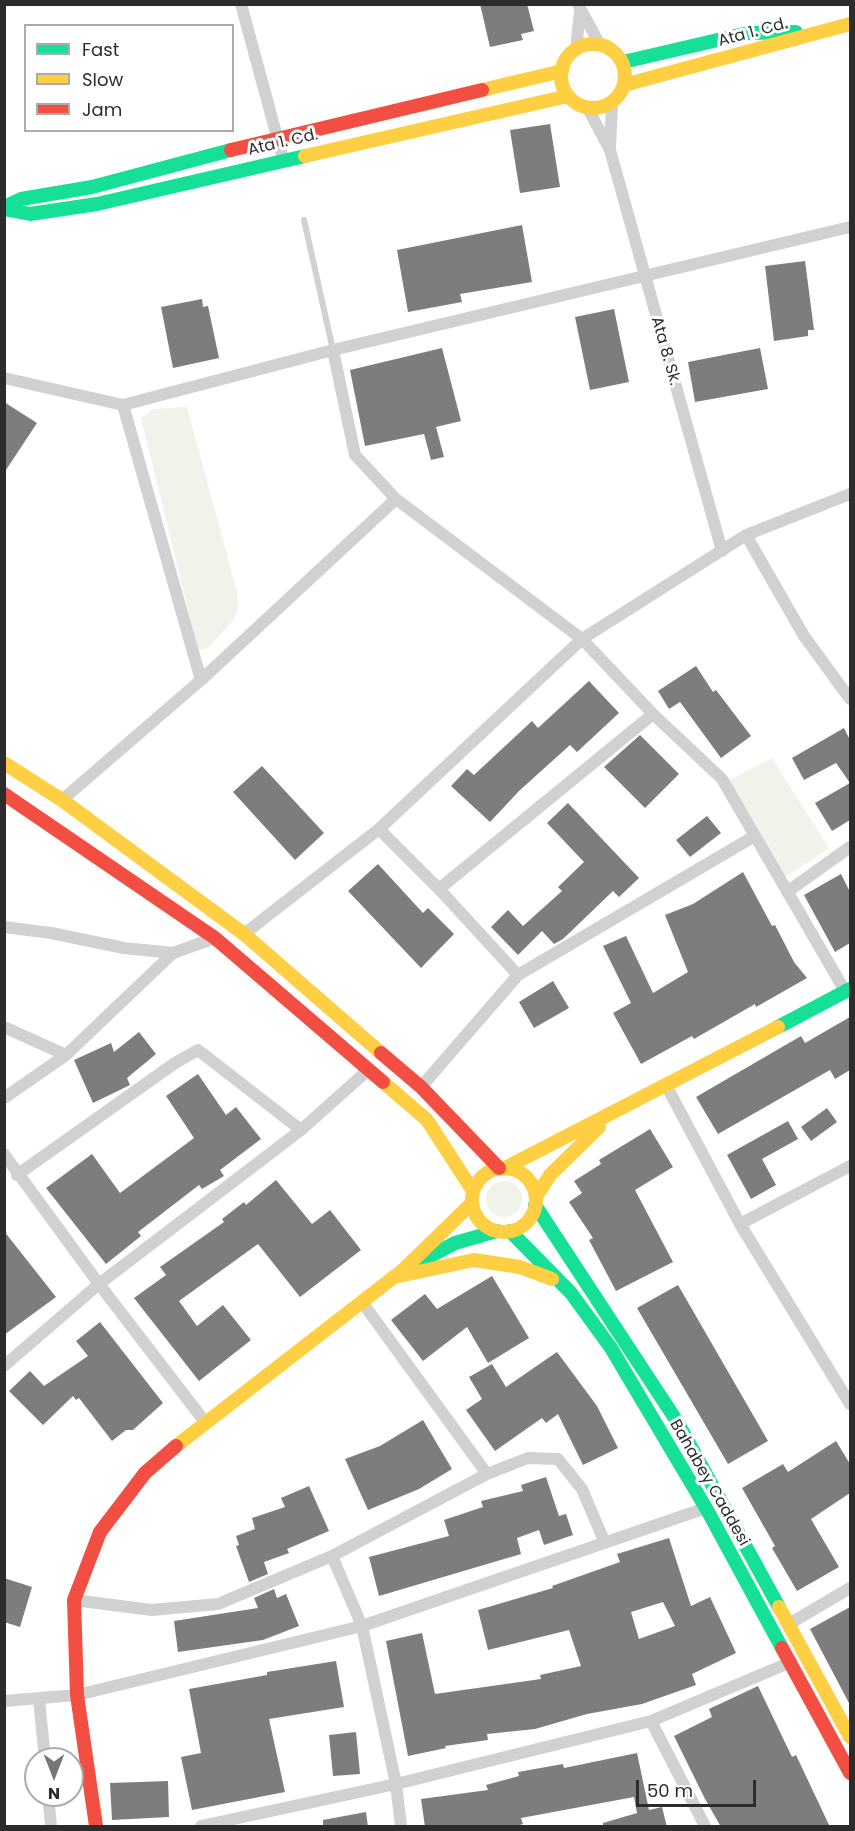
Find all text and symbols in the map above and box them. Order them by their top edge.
street label: Ata 1. Cd. [716,15,790,51]
legend [24,24,234,132]
text: Fast [82,37,119,62]
text: Slow [82,67,123,92]
text: Jam [82,97,122,122]
street label: Ata 1. Cd. [246,126,320,160]
street label: Ata 8. Sk. [646,315,684,387]
street label: Bahabey Caddesi [665,1416,753,1550]
north arrow [24,1747,84,1807]
scale bar [639,1768,759,1806]
text: 50 m [647,1778,693,1803]
text: N [48,1782,60,1805]

